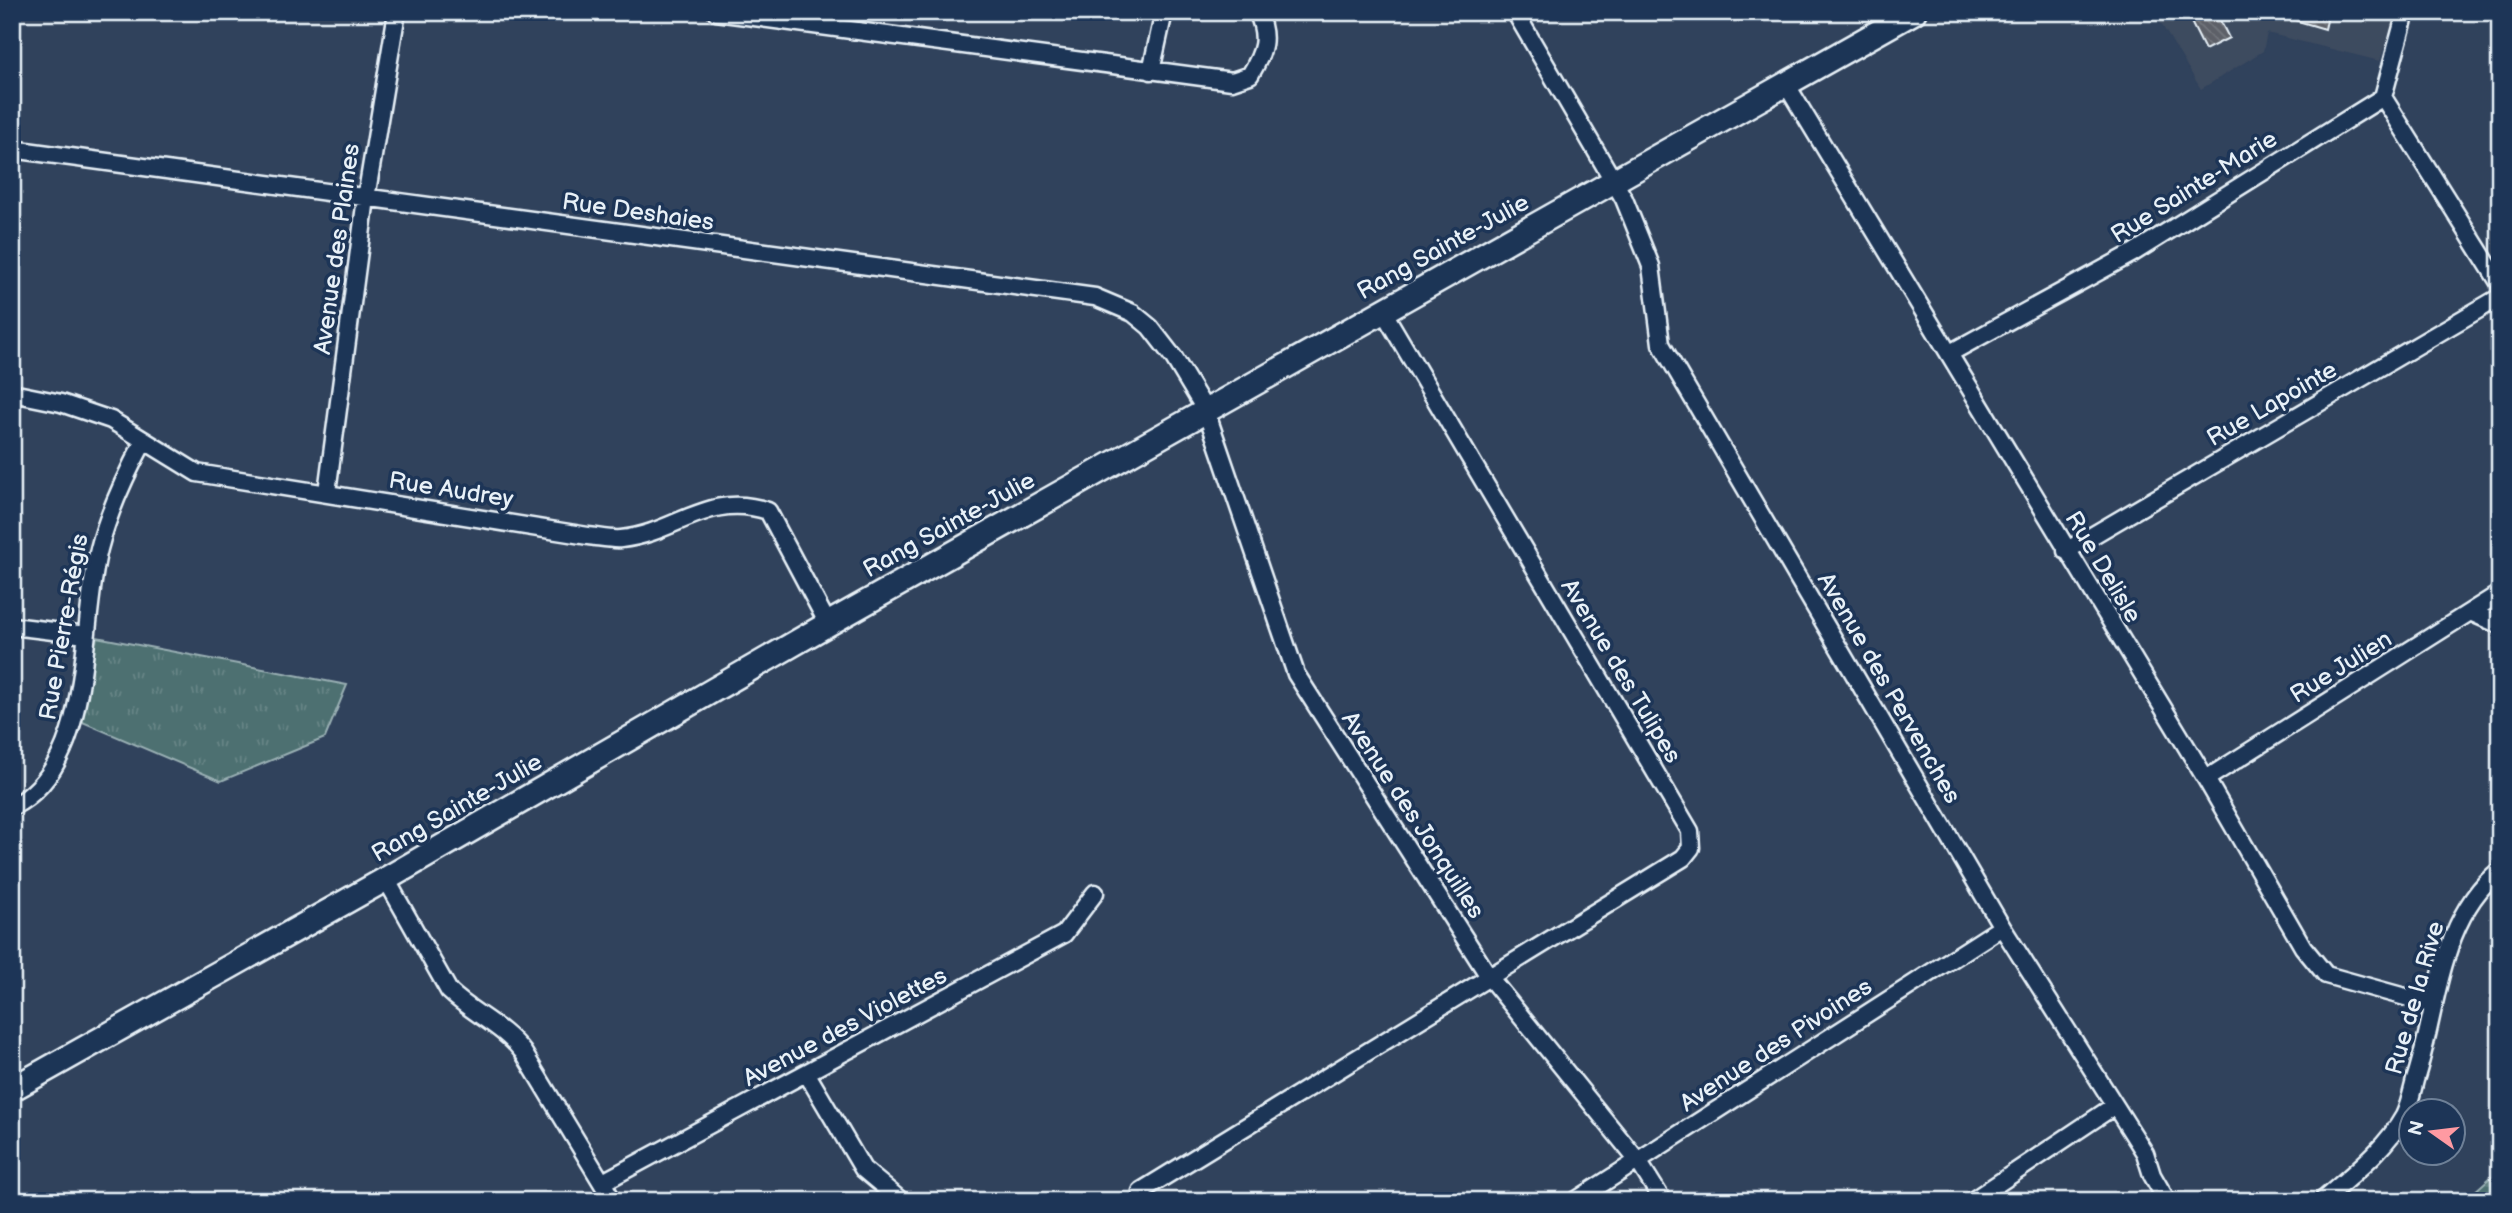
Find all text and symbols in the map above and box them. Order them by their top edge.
street label: Rue Sainte-Marie [2106,124,2282,250]
street label: Avenue des Plaines [308,142,366,356]
street label: Rue Deshaies [560,187,716,237]
street label: Rang Sainte-Julie [1352,188,1534,306]
street label: Rue Lapointe [2202,355,2342,453]
street label: Rue Audrey [387,466,515,514]
street label: Rang Sainte-Julie [858,466,1040,584]
street label: Rue Delisle [2058,506,2148,628]
street label: Rue Pierre-Régis [33,531,95,722]
street label: Avenue des Pervenches [1811,567,1967,809]
street label: Avenue des Tulipes [1555,574,1687,768]
street label: Rue Julien [2285,624,2397,710]
street label: Avenue des Jonquilles [1335,706,1491,924]
street label: Rang Sainte-Julie [367,747,547,869]
street label: Rue de la Rive [2379,918,2451,1078]
street label: Avenue des Violettes [738,961,952,1093]
street label: Avenue des Pivoines [1674,972,1878,1118]
north arrow [2396,1098,2466,1168]
text: N [2404,1119,2430,1138]

